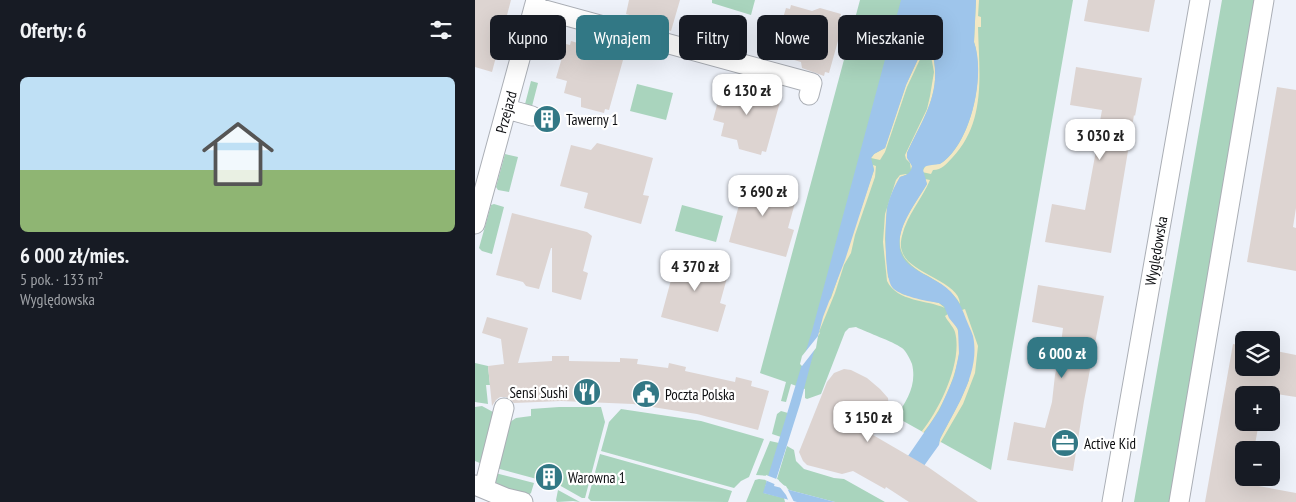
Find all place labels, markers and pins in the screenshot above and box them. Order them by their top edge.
pin: 6 130 zł [695,74,799,116]
building icon: Tawerny 1 [532,104,562,134]
place label: Tawerny 1 [566,110,618,129]
pin: 3 030 zł [1048,119,1152,161]
pin: 3 690 zł [711,174,815,217]
pin: 4 370 zł [643,250,747,292]
pin: 6 000 zł [1010,336,1114,379]
restaurant icon: Sensi Sushi [572,377,602,407]
public building icon: Poczta Polska [631,379,661,409]
place label: Sensi Sushi [509,383,568,402]
place label: Poczta Polska [665,385,735,404]
pin: 3 150 zł [816,400,920,443]
office icon: Active Kid [1050,428,1080,458]
place label: Active Kid [1084,434,1136,453]
building icon: Warowna 1 [534,462,564,492]
place label: Warowna 1 [568,468,625,487]

